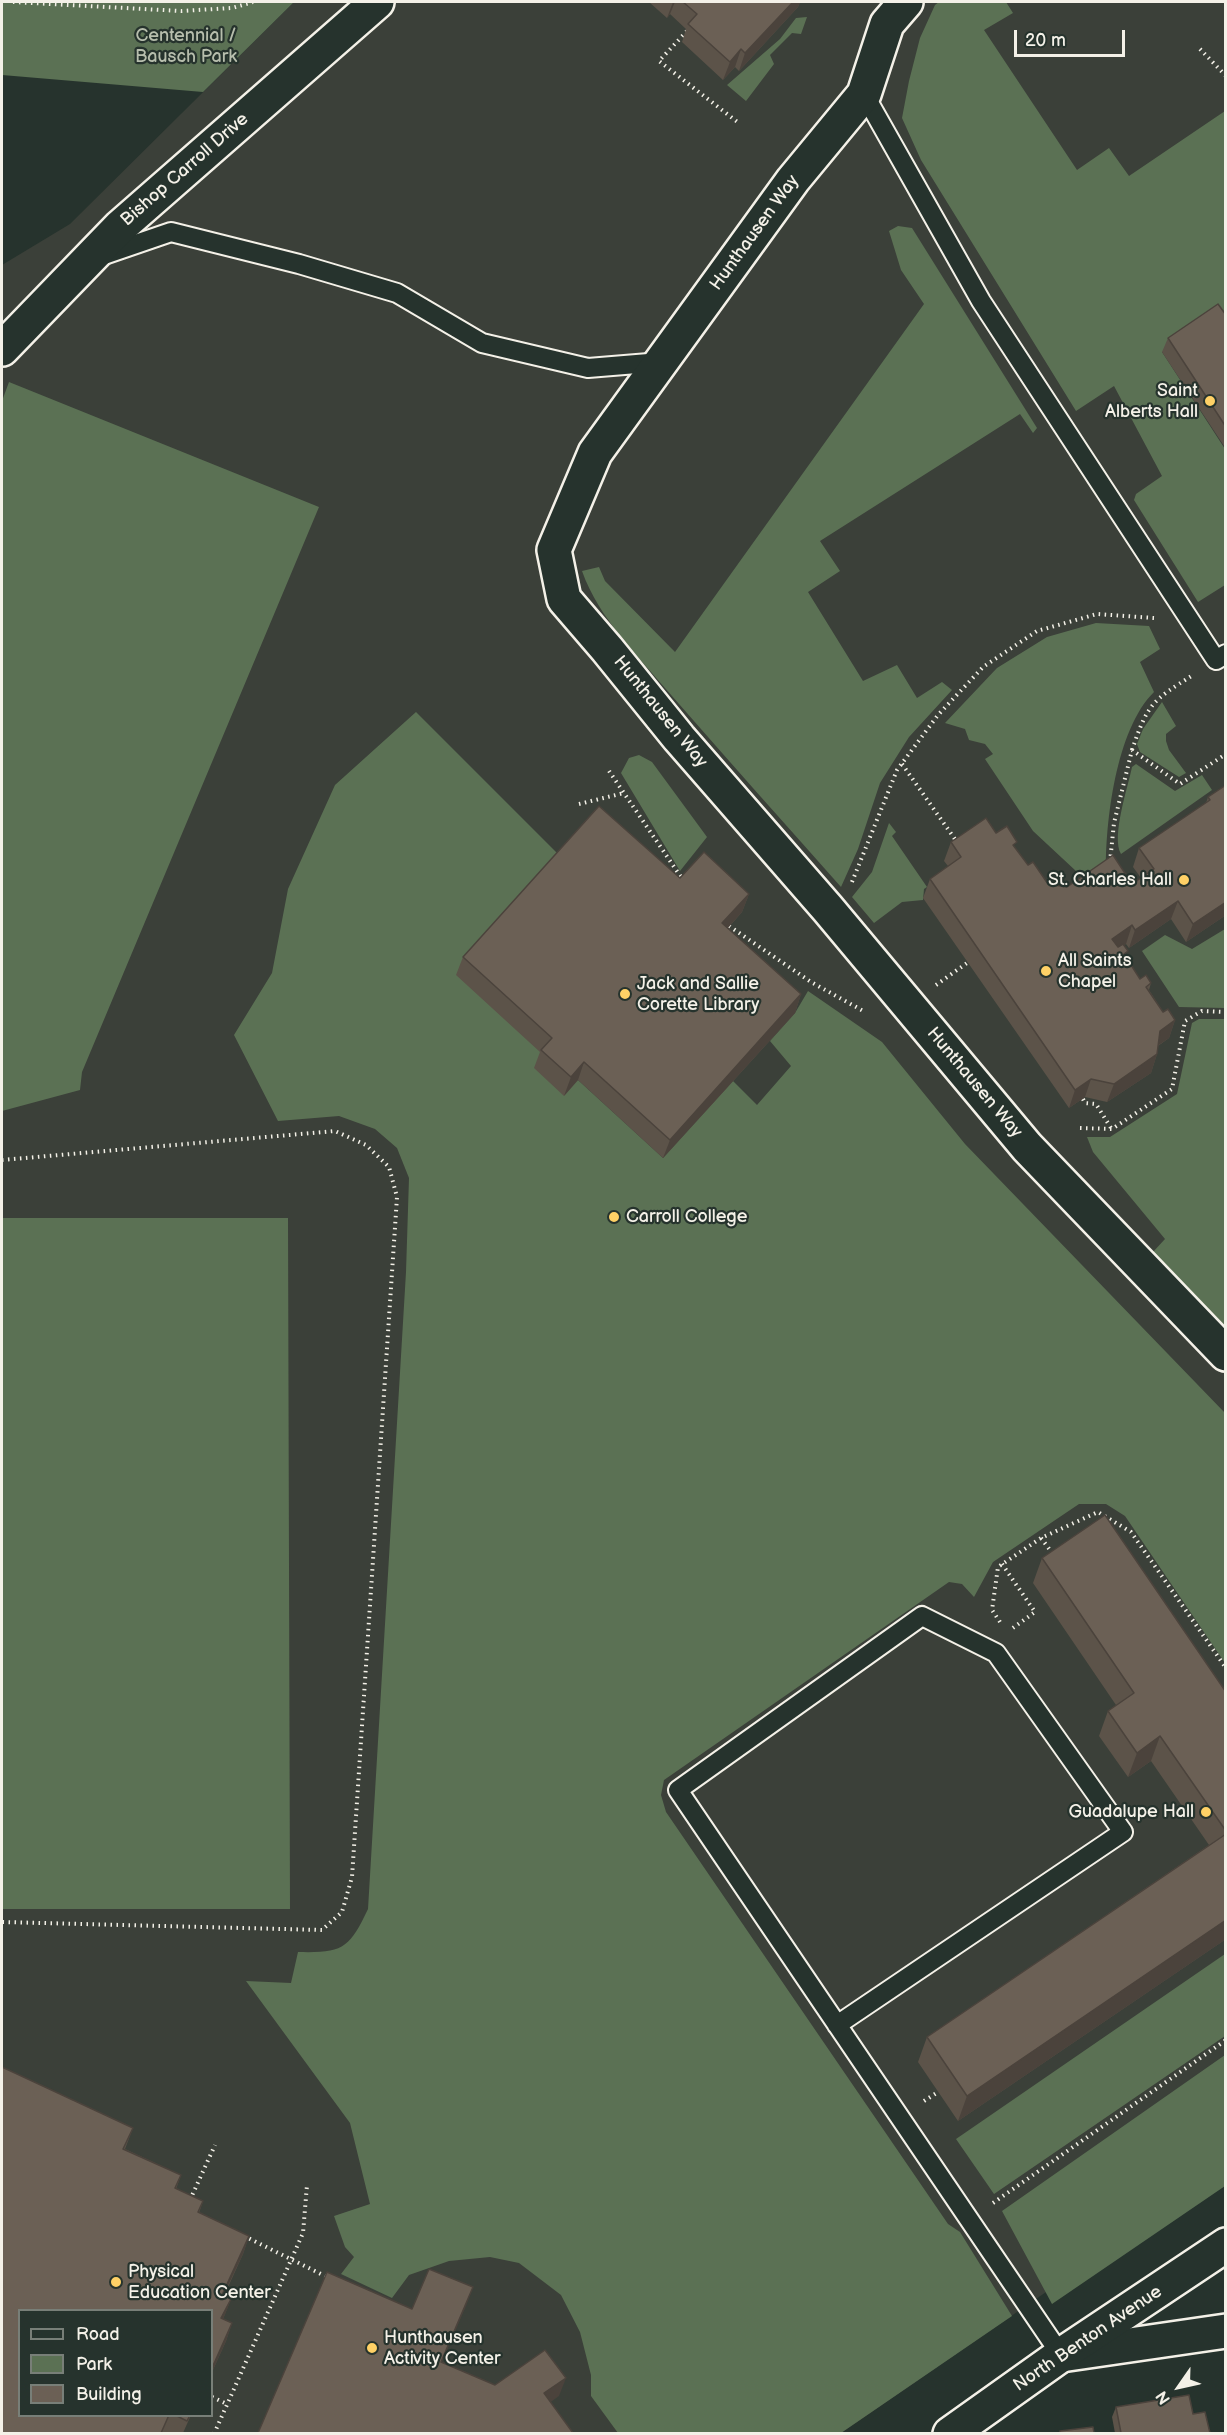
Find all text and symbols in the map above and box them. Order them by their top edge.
scale bar [1017,18,1128,56]
park label: Centennial / Bausch Park [135,25,237,68]
text: 20 m [1025,30,1066,51]
street label: Bishop Carroll Drive [117,109,253,231]
street label: Hunthausen Way [706,171,804,295]
place label: Saint Alberts Hall [1105,380,1198,422]
marker: Saint Alberts Hall [1203,394,1217,408]
street label: Hunthausen Way [608,652,712,772]
place label: St. Charles Hall [1048,869,1172,891]
marker: St. Charles Hall [1177,873,1191,887]
place label: All Saints Chapel [1058,950,1132,992]
marker: All Saints Chapel [1039,964,1053,978]
place label: Jack and Sallie Corette Library [637,973,759,1016]
marker: Jack and Sallie Corette Library [618,987,632,1001]
street label: Hunthausen Way [922,1023,1026,1143]
place label: Carroll College [626,1206,747,1228]
marker: Carroll College [607,1210,621,1224]
place label: Guadalupe Hall [1068,1801,1194,1823]
marker: Guadalupe Hall [1199,1805,1213,1819]
place label: Physical Education Center [128,2261,271,2304]
marker: Physical Education Center [109,2275,123,2289]
street label: North Benton Avenue [1010,2281,1166,2397]
legend [18,2309,213,2417]
text: Road [76,2324,120,2345]
place label: Hunthausen Activity Center [384,2327,500,2370]
marker: Hunthausen Activity Center [365,2341,379,2355]
text: Park [76,2354,112,2375]
north arrow [1149,2357,1209,2417]
text: Building [76,2384,142,2405]

